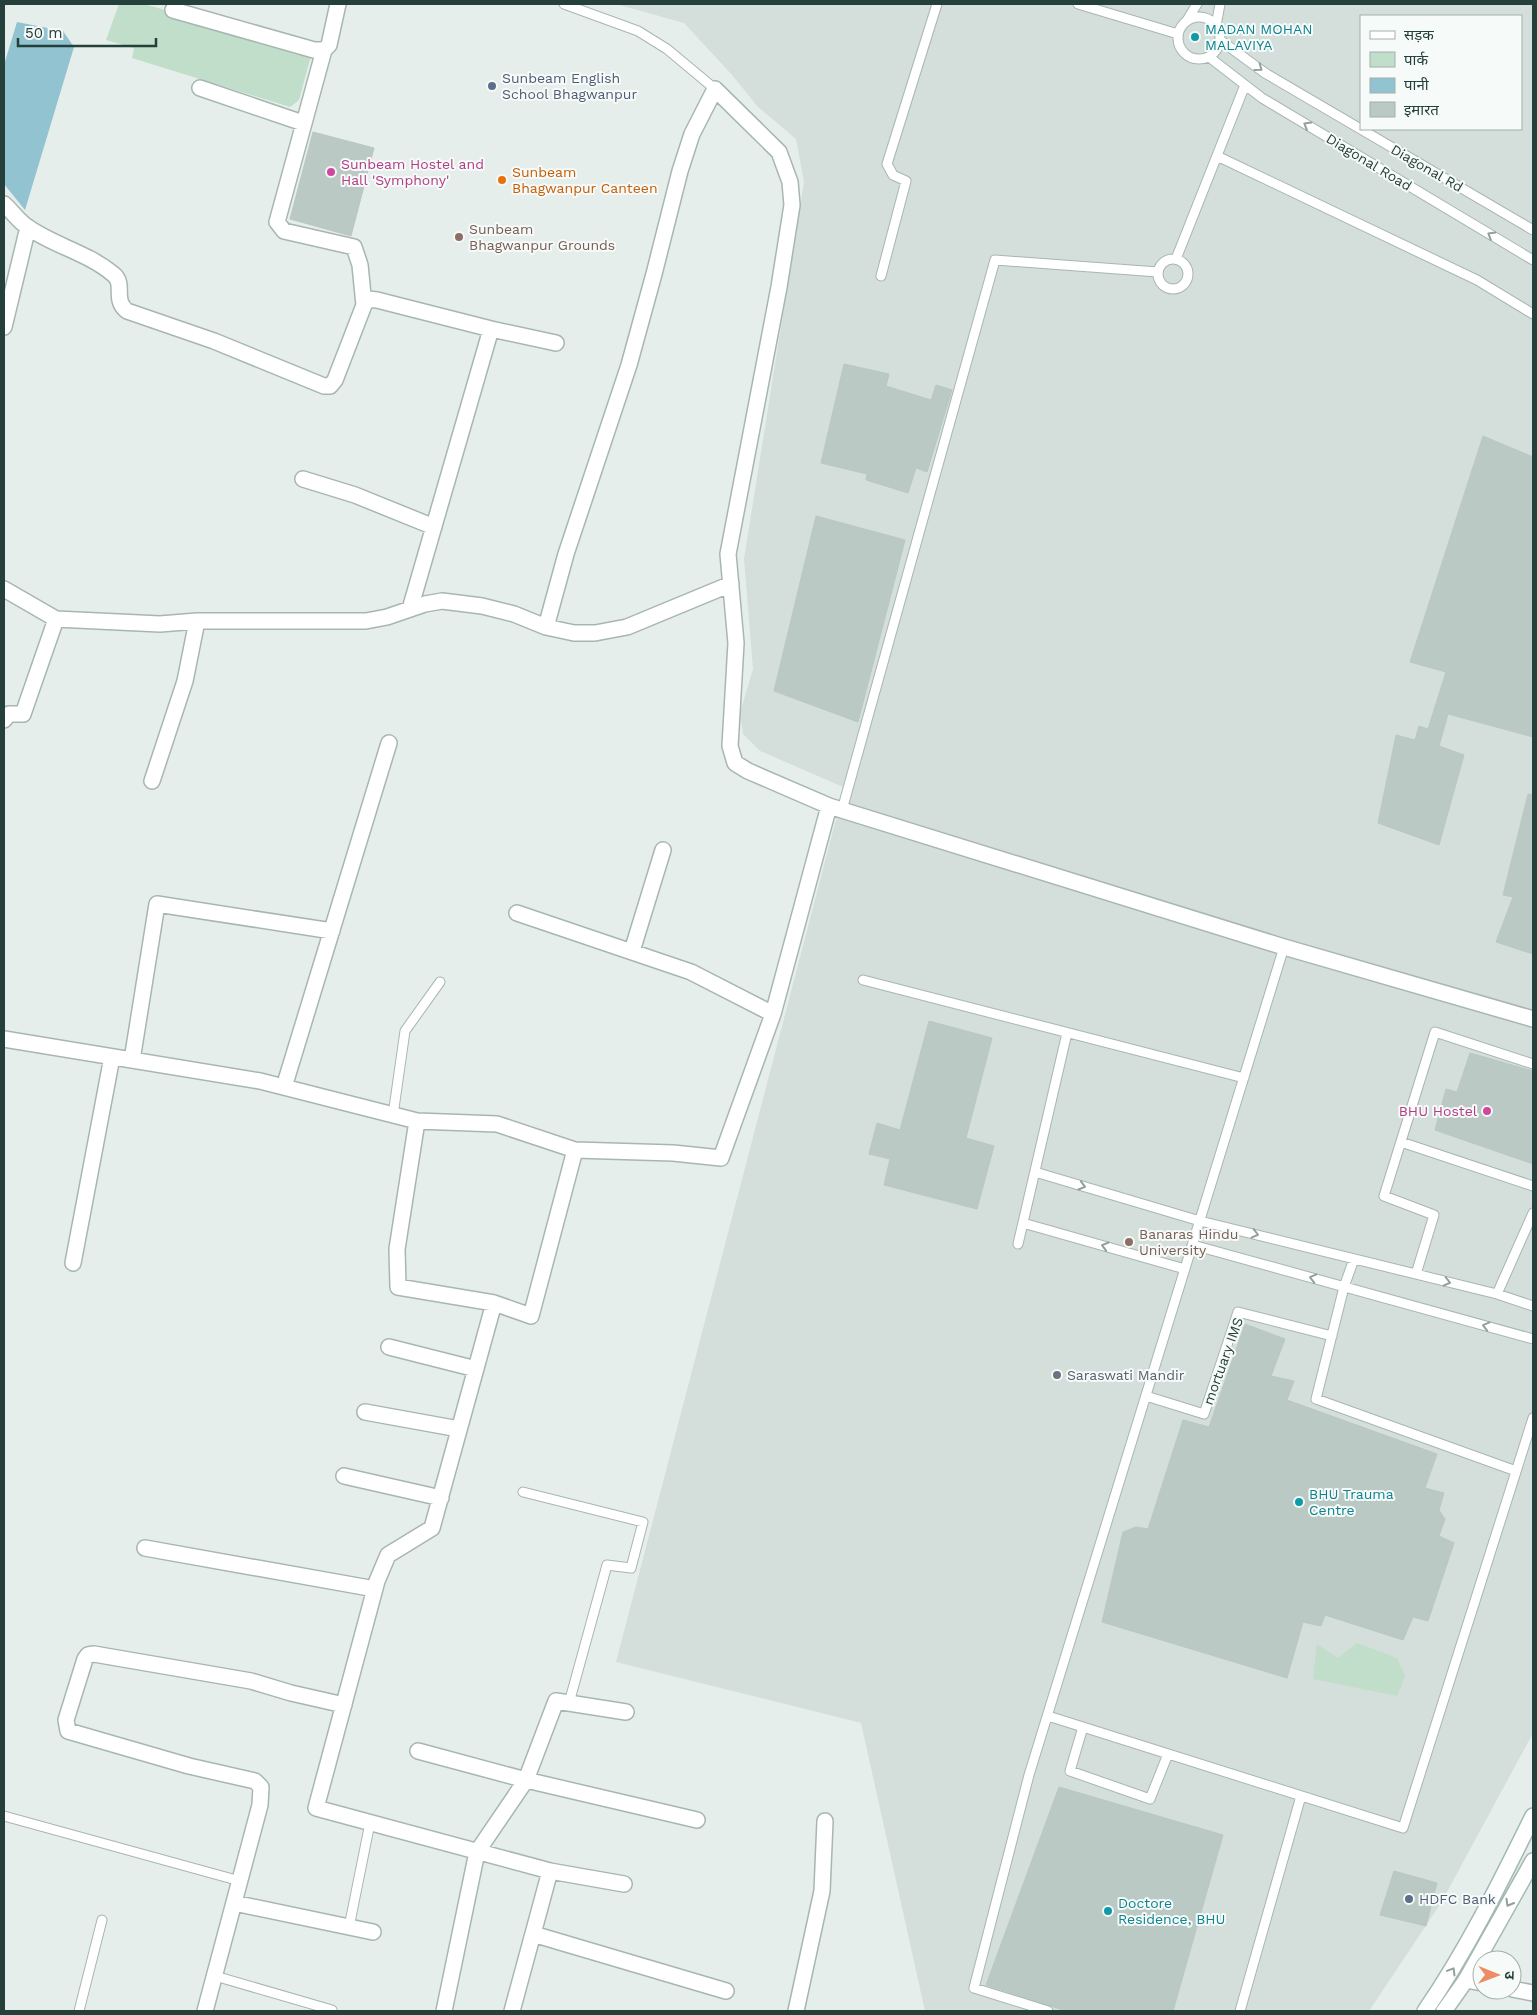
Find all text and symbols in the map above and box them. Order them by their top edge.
scale bar [18,15,155,47]
legend [1360,15,1522,130]
place label: MADAN MOHAN MALAVIYA [1205,21,1313,53]
text: 50 m [25,24,62,42]
text: सड़क [1404,26,1434,44]
marker: MADAN MOHAN MALAVIYA [1189,31,1201,43]
text: पार्क [1404,51,1428,69]
one-way arrow [1253,62,1263,71]
place label: Sunbeam English School Bhagwanpur [502,70,637,102]
text: पानी [1404,76,1430,94]
marker: Sunbeam English School Bhagwanpur [486,80,498,92]
text: इमारत [1404,101,1439,119]
one-way arrow [1303,121,1312,131]
street label: Diagonal Road [1323,130,1415,194]
street label: Diagonal Rd [1388,141,1466,195]
place label: Sunbeam Hostel and Hall 'Symphony' [341,156,484,188]
place label: Sunbeam Bhagwanpur Canteen [512,164,658,196]
marker: Sunbeam Hostel and Hall 'Symphony' [325,166,337,178]
marker: Sunbeam Bhagwanpur Canteen [496,174,508,186]
place label: Sunbeam Bhagwanpur Grounds [469,221,615,253]
marker: Sunbeam Bhagwanpur Grounds [453,231,465,243]
one-way arrow [1488,232,1497,242]
place label: BHU Hostel [1399,1103,1478,1119]
marker: BHU Hostel [1481,1105,1493,1117]
one-way arrow [1077,1180,1085,1190]
place label: Banaras Hindu University [1139,1226,1238,1258]
one-way arrow [1250,1228,1259,1239]
marker: Banaras Hindu University [1123,1236,1135,1248]
one-way arrow [1101,1242,1109,1252]
one-way arrow [1309,1274,1317,1284]
one-way arrow [1442,1276,1451,1287]
street label: mortuary IMS [1200,1315,1246,1407]
one-way arrow [1482,1321,1491,1332]
place label: Saraswati Mandir [1067,1367,1185,1383]
marker: Saraswati Mandir [1051,1369,1063,1381]
place label: BHU Trauma Centre [1309,1486,1394,1518]
marker: BHU Trauma Centre [1293,1496,1305,1508]
place label: HDFC Bank [1419,1891,1496,1907]
marker: HDFC Bank [1403,1893,1415,1905]
place label: Doctore Residence, BHU [1118,1895,1226,1927]
one-way arrow [1505,1898,1515,1907]
marker: Doctore Residence, BHU [1102,1905,1114,1917]
north arrow [1472,1950,1522,2000]
one-way arrow [1445,1967,1455,1976]
text: उ [1502,1971,1518,1980]

